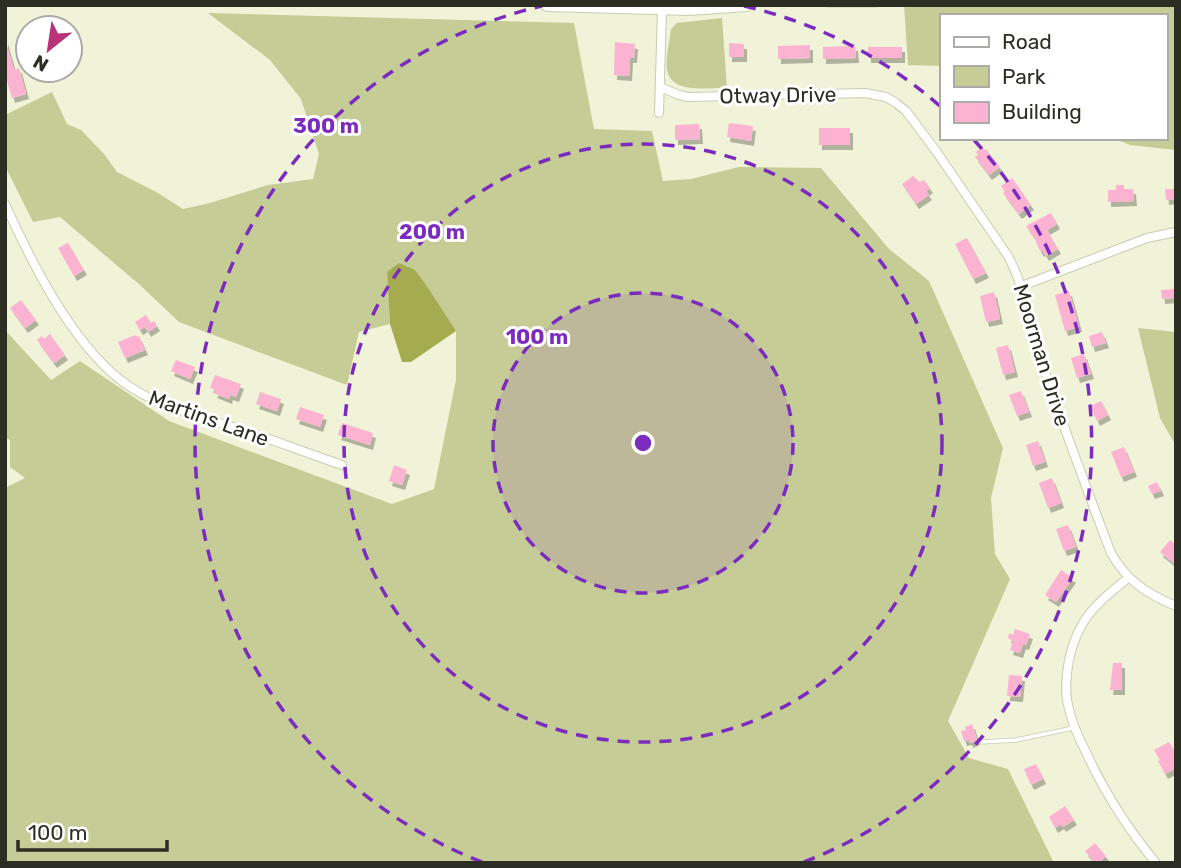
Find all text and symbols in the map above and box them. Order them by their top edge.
north arrow [14,14,84,84]
legend [940,14,1167,140]
text: Road [1002,29,1052,54]
text: N [29,50,52,77]
text: Park [1002,64,1046,89]
street label: Otway Drive [719,81,837,109]
text: Building [1002,99,1082,124]
text: 300 m [293,113,359,138]
text: 200 m [399,219,465,244]
street label: Moorman Drive [1008,281,1076,429]
text: 100 m [506,324,568,349]
street label: Martins Lane [146,385,272,451]
centre of rings [631,431,655,455]
scale bar [18,808,166,852]
text: 100 m [28,820,87,845]

